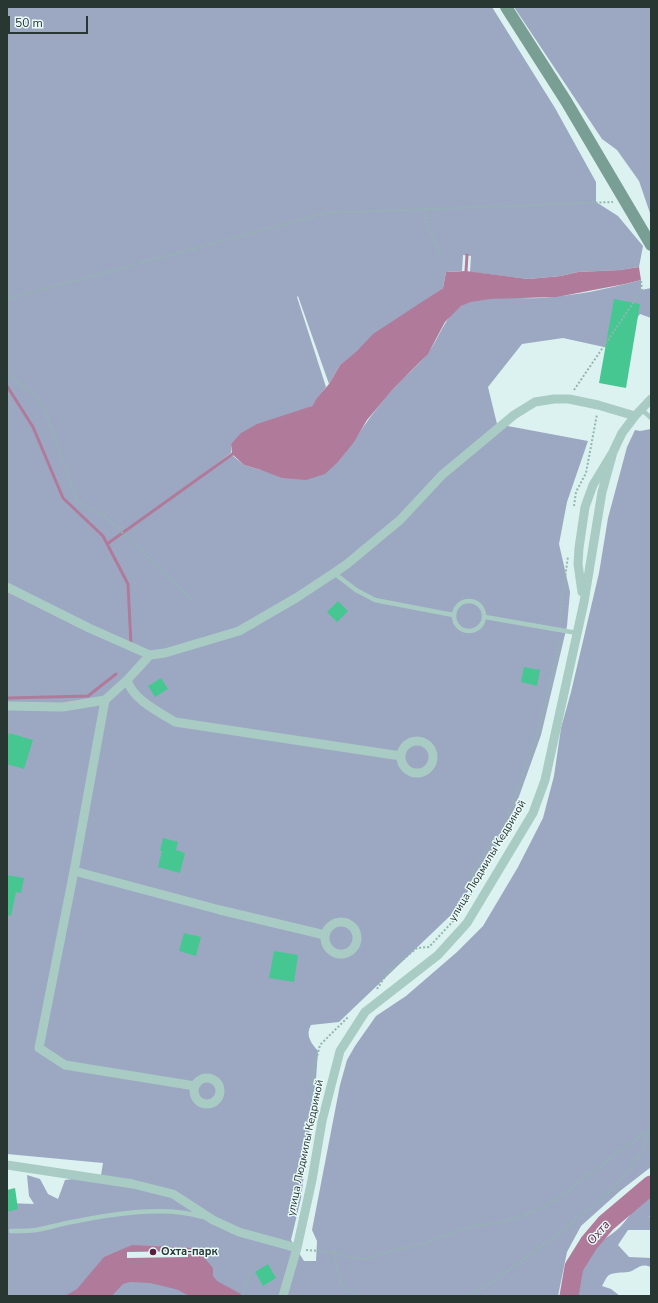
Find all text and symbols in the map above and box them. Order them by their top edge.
scale bar [10,8,90,34]
text: 50 m [15,15,43,31]
street label: улица Людмилы Кедриной [447,798,529,924]
street label: улица Людмилы Кедриной [285,1079,327,1217]
water label: Охта [585,1218,613,1248]
place label: Охта-парк [161,1245,218,1259]
marker: Охта-парк [148,1247,158,1257]

